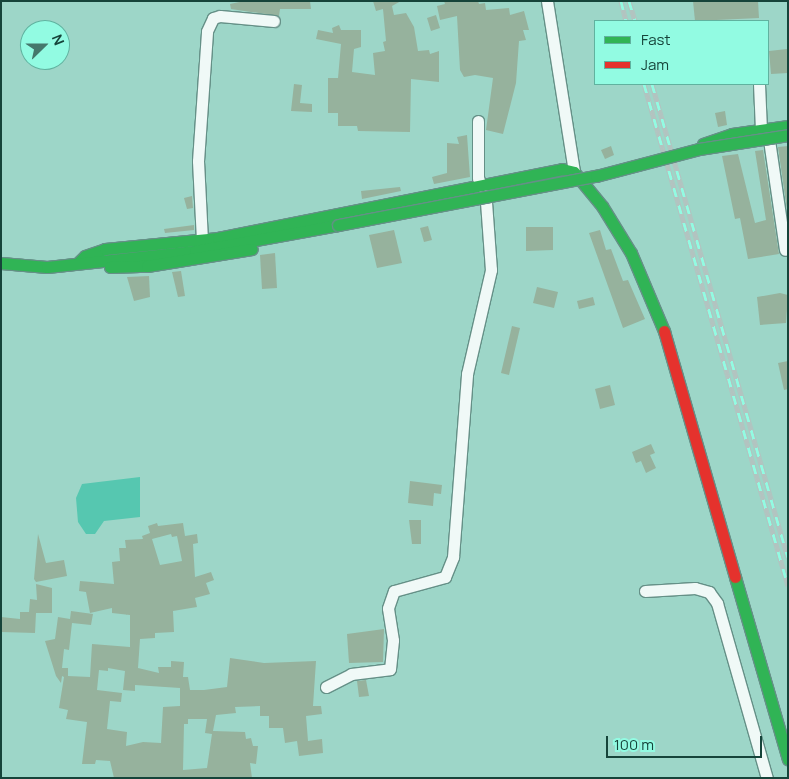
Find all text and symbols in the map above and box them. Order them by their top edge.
north arrow [20,20,70,70]
legend [594,20,769,85]
text: Fast [641,29,670,50]
text: N [48,31,69,48]
text: Jam [641,54,669,75]
scale bar [609,726,765,758]
text: 100 m [614,734,654,755]

